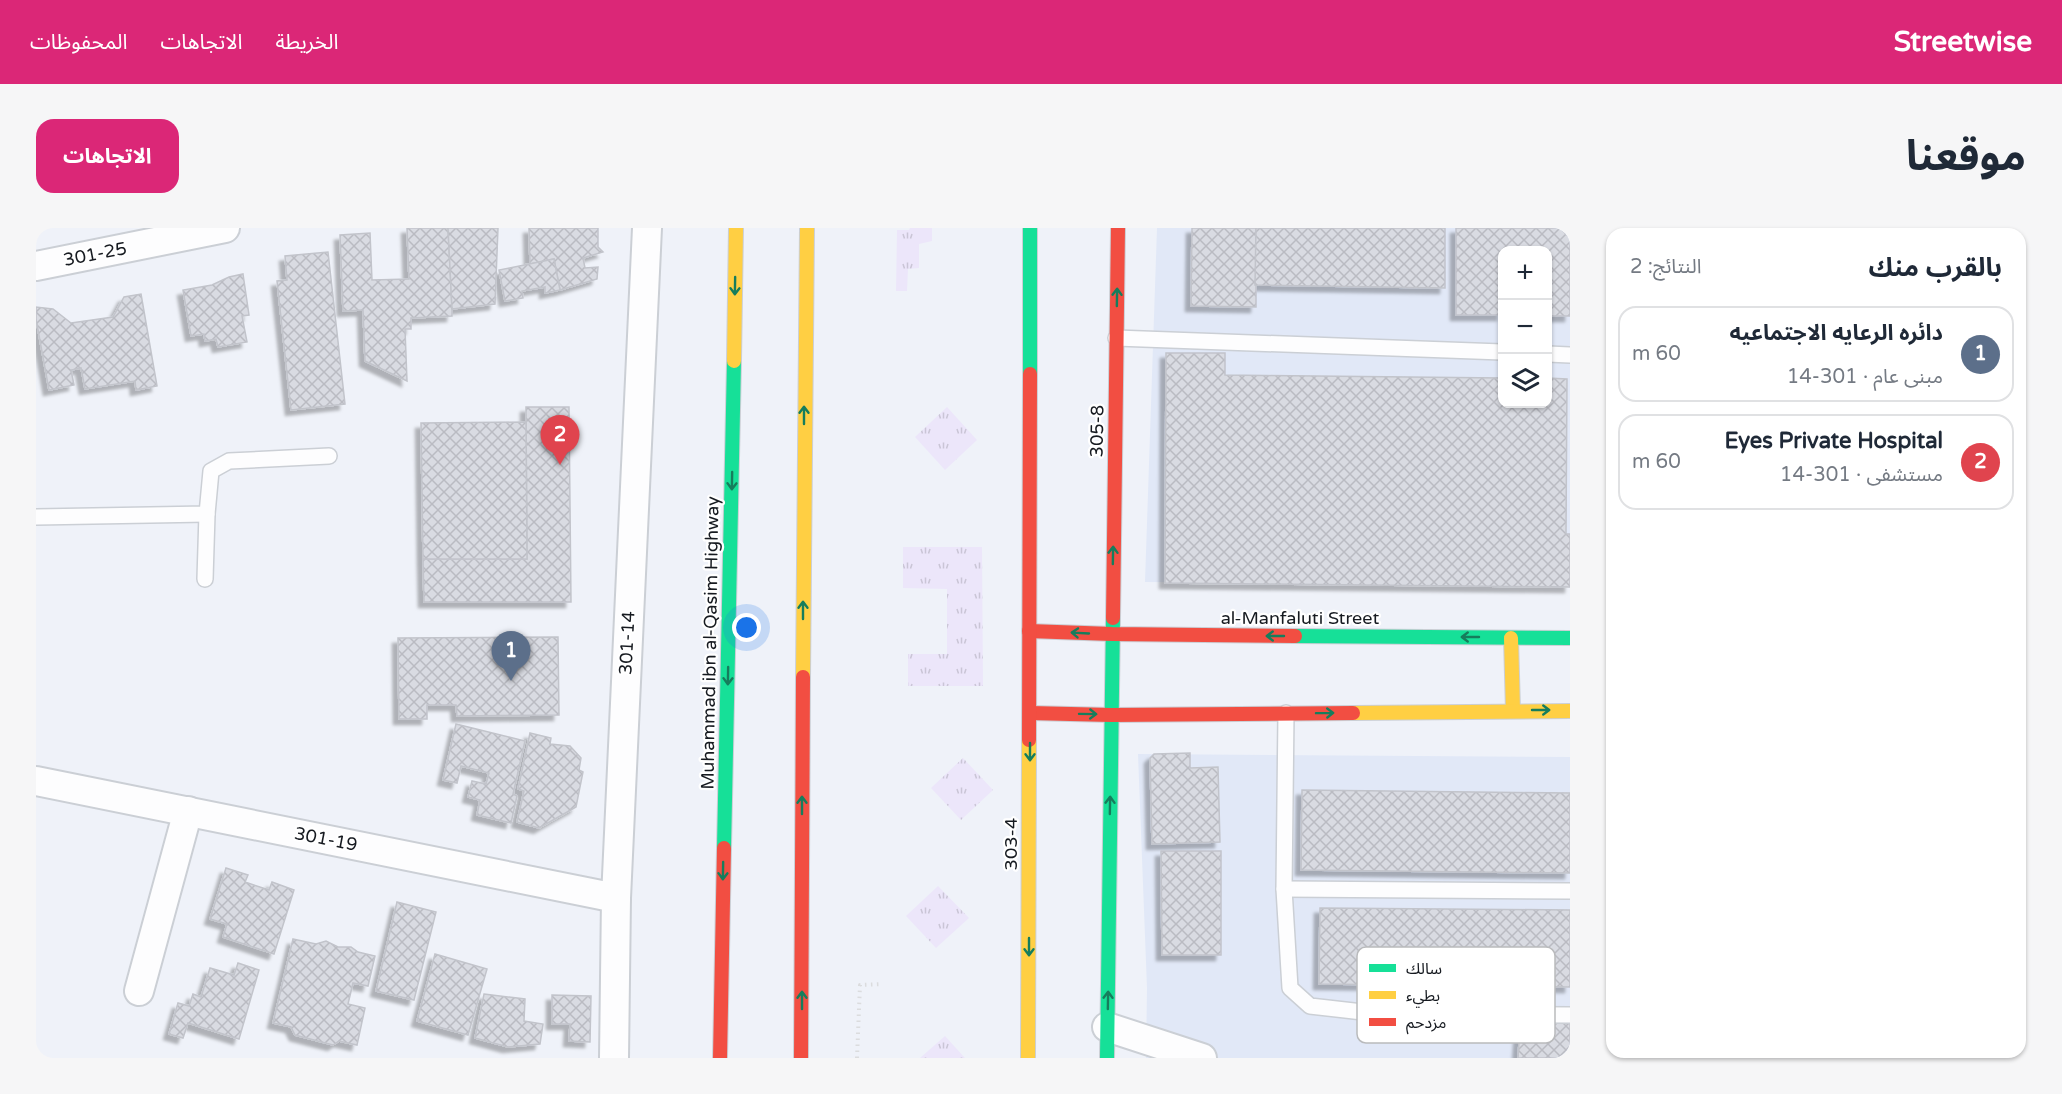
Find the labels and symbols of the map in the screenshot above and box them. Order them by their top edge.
street label: 301-25 [62,237,128,271]
one-way arrow [729,276,741,296]
one-way arrow [1111,287,1123,307]
one-way arrow [798,405,810,425]
street label: 305-8 [1086,405,1108,457]
pin: 2 [540,416,580,465]
one-way arrow [726,471,738,491]
street label: Muhammad ibn al-Qasim Highway [696,496,724,790]
one-way arrow [1107,545,1119,565]
one-way arrow [797,600,809,620]
street label: al-Manfaluti Street [1221,607,1379,629]
street label: 301-14 [614,611,640,675]
your location [732,613,761,642]
one-way arrow [1070,627,1090,639]
one-way arrow [1265,630,1285,642]
pin: 1 [492,632,530,681]
one-way arrow [1460,632,1480,643]
one-way arrow [722,666,733,686]
one-way arrow [1531,705,1551,716]
one-way arrow [1315,707,1335,719]
one-way arrow [1078,709,1098,720]
one-way arrow [1024,742,1036,762]
one-way arrow [796,795,808,815]
one-way arrow [1104,795,1116,815]
street label: 303-4 [1000,818,1022,870]
street label: 301-19 [293,822,359,856]
one-way arrow [717,861,729,881]
one-way arrow [1023,937,1035,957]
legend [1357,947,1555,1043]
text: سالك [1406,959,1442,979]
text: بطيء [1406,986,1440,1008]
one-way arrow [796,990,808,1010]
one-way arrow [1102,990,1114,1010]
text: مزدحم [1406,1013,1446,1035]

